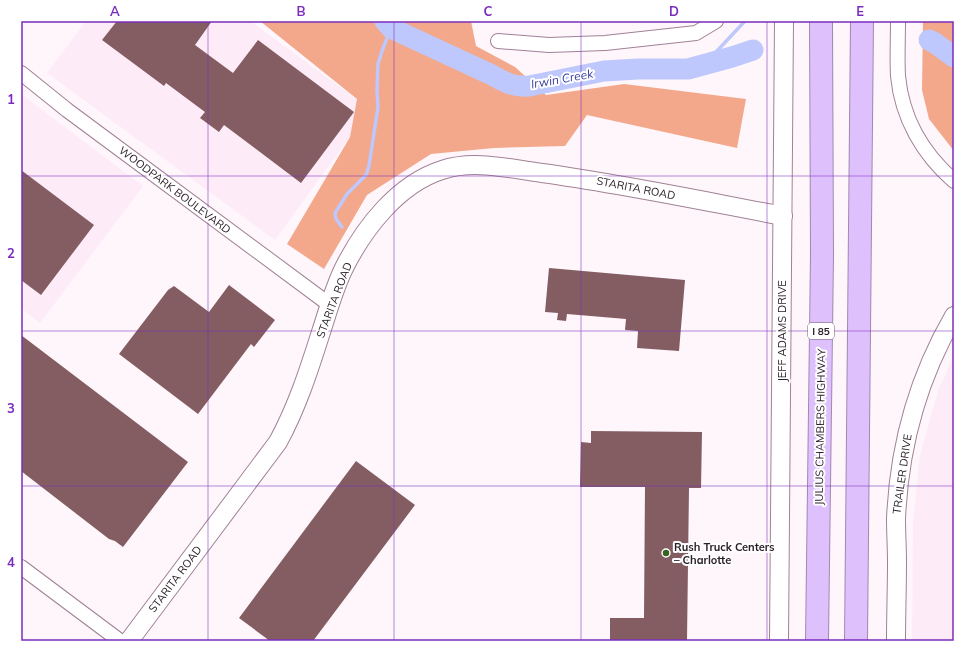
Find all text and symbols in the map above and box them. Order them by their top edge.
text: A [110,3,120,19]
text: B [297,3,306,19]
text: C [484,3,493,19]
text: D [669,3,679,19]
text: E [856,3,864,19]
water label: Irwin Creek [530,66,595,91]
text: 1 [7,91,15,107]
street label: WOODPARK BOULEVARD [116,143,234,237]
street label: STARITA ROAD [595,173,677,203]
text: 2 [7,245,15,261]
street label: STARITA ROAD [313,260,355,340]
street label: JEFF ADAMS DRIVE [775,280,789,382]
road number: I 85 [808,323,834,339]
street label: JULIUS CHAMBERS HIGHWAY [812,348,828,505]
text: 3 [7,400,15,416]
street label: TRAILER DRIVE [889,433,915,515]
place label: Rush Truck Centers – Charlotte [674,540,775,567]
street label: STARITA ROAD [145,543,205,615]
marker: Rush Truck Centers – Charlotte [661,548,671,558]
text: 4 [7,554,15,570]

